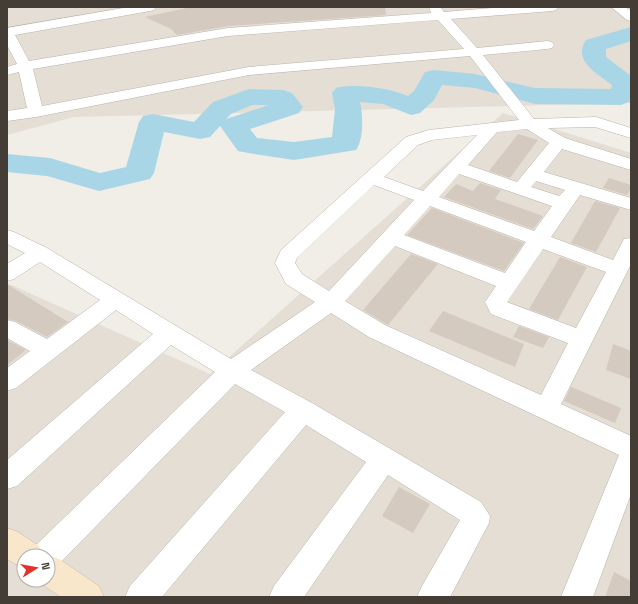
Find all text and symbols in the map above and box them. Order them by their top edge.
north arrow [16,548,56,588]
text: N [38,561,53,571]

